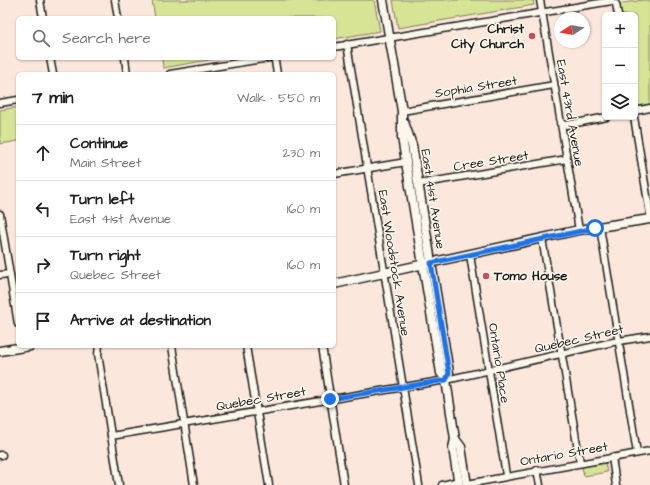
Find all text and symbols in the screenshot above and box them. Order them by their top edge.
north arrow [554,12,590,48]
map controls [602,12,638,120]
button: + [602,12,638,48]
search box [16,16,336,60]
place label: Christ City Church [451,20,525,54]
icon: search [30,27,52,49]
text: Search here [62,28,151,49]
marker: Christ City Church [527,31,537,41]
button: − [602,48,638,84]
street label: East 43rd Avenue [552,58,588,168]
street label: Sophia Street [433,71,519,102]
button: layers [602,84,638,120]
text: 7 min [32,86,74,110]
text: Walk · 550 m [237,89,320,107]
text: Continue [70,133,128,154]
icon: ahead [32,142,54,164]
text: 230 m [282,144,320,162]
street label: Cree Street [452,146,531,176]
street label: East 41st Avenue [416,148,450,250]
text: Main Street [70,154,141,172]
text: Turn left [70,189,134,210]
street label: East Woodstock Avenue [374,189,414,337]
icon: left [32,198,54,220]
text: 160 m [287,200,320,218]
text: East 41st Avenue [70,210,171,228]
route start [586,219,604,237]
text: Turn right [70,245,141,266]
icon: right [32,254,54,276]
text: 160 m [287,256,320,274]
text: Quebec Street [70,266,161,284]
place label: Tomo House [493,267,567,285]
marker: Tomo House [481,271,491,281]
icon: arrive [32,310,54,332]
text: Arrive at destination [70,310,211,331]
street label: Quebec Street [533,320,626,358]
street label: Ontario Place [484,322,514,404]
street label: Quebec Street [215,382,308,416]
route end [321,390,339,408]
street label: Ontario Street [519,437,610,471]

